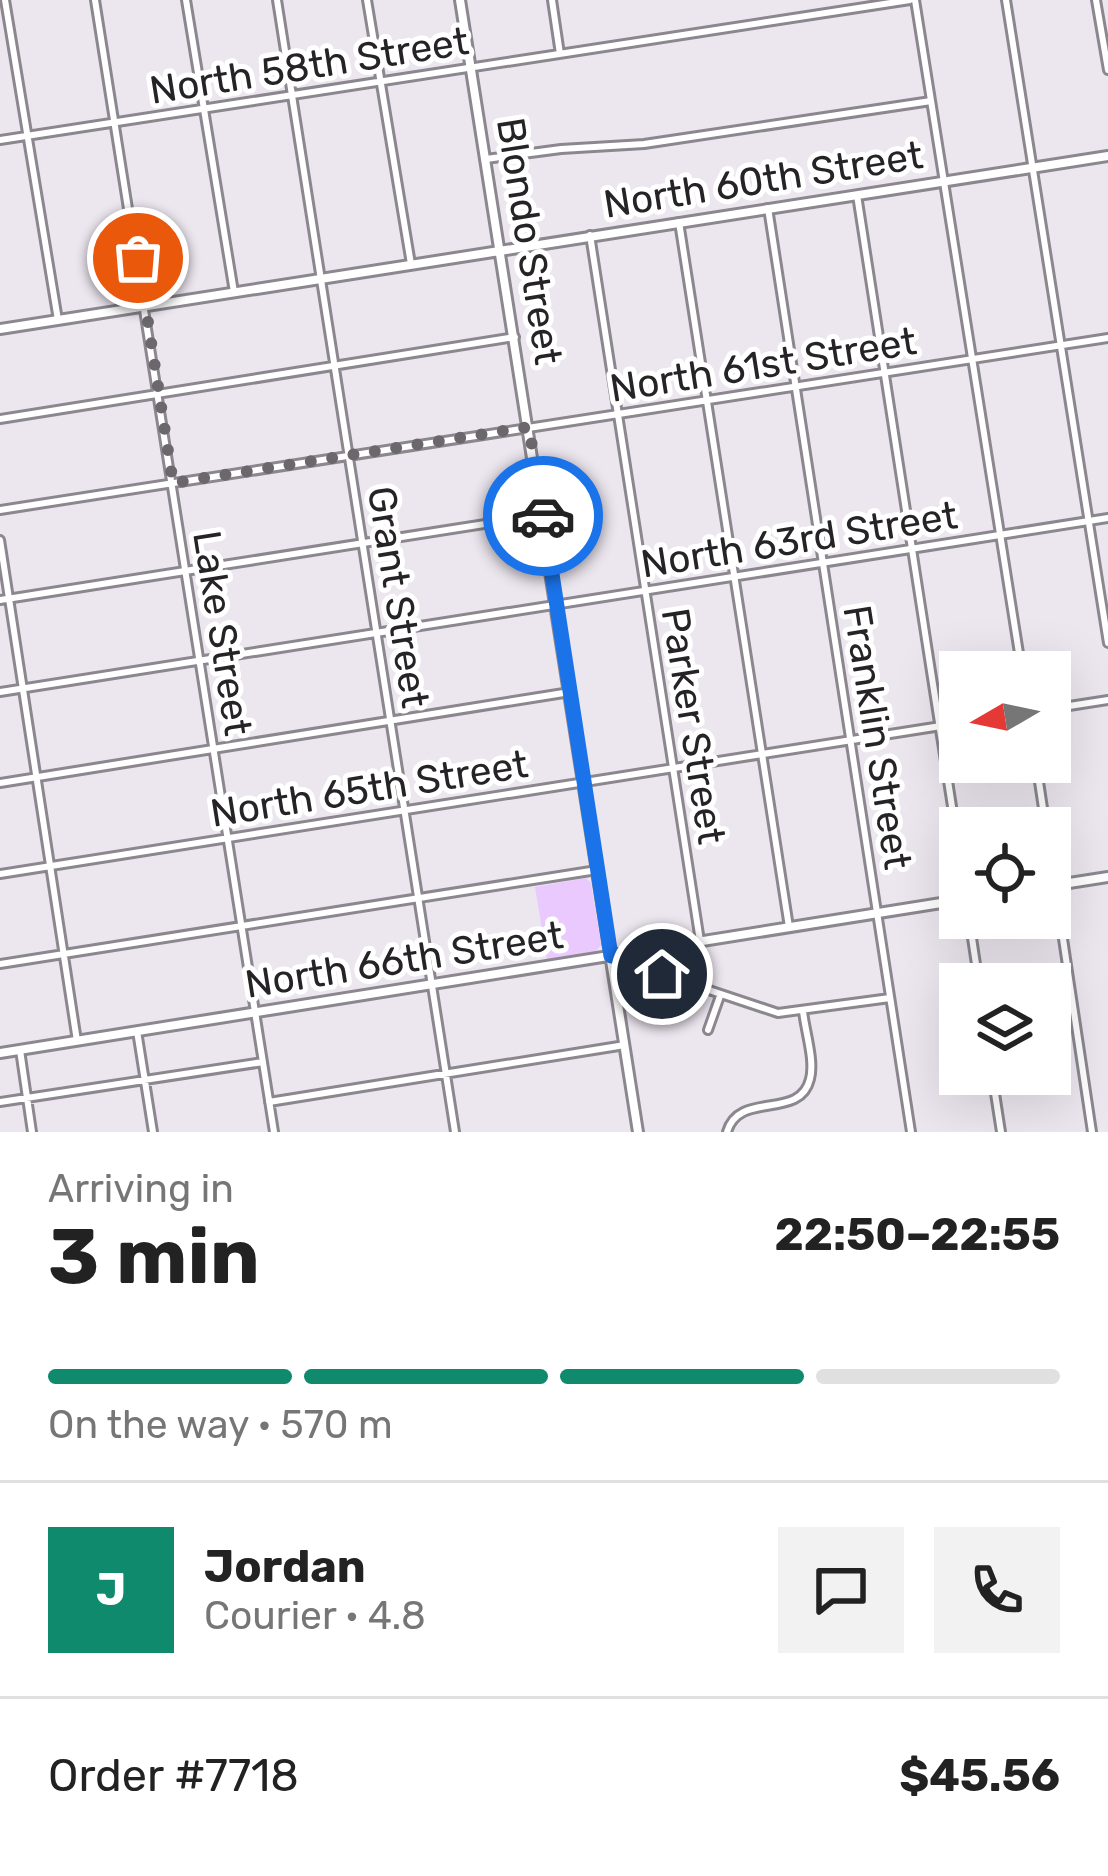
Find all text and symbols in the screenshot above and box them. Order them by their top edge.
street label: North 58th Street [146,18,472,114]
street label: Blondo Street [487,114,571,368]
street label: North 60th Street [600,132,926,228]
pin [87,207,189,309]
icon: bag [105,225,171,291]
street label: North 61st Street [607,318,920,412]
courier [483,456,603,576]
street label: Grant Street [358,483,438,711]
icon: car [510,483,576,549]
street label: North 63rd Street [638,492,961,588]
street label: Lake Street [183,527,261,739]
street label: Franklin Street [833,602,921,873]
street label: Parker Street [652,605,734,847]
north arrow [939,651,1071,783]
map controls [939,651,1071,1095]
street label: North 65th Street [207,741,531,837]
button: locate [939,807,1071,939]
street label: North 66th Street [242,912,566,1008]
pin [611,923,713,1025]
icon: home [629,941,695,1007]
button: layers [939,963,1071,1095]
text: Arriving in [48,1166,234,1212]
text: 22:50–22:55 [775,1208,1060,1261]
text: 3 min [48,1210,260,1303]
text: On the way · 570 m [48,1402,393,1448]
button: chat [778,1527,904,1653]
button: phone [934,1527,1060,1653]
text: Jordan [204,1540,366,1593]
text: J [96,1563,126,1616]
text: Courier · 4.8 [204,1593,426,1639]
text: Order #7718 [48,1749,299,1802]
text: $45.56 [899,1749,1060,1802]

